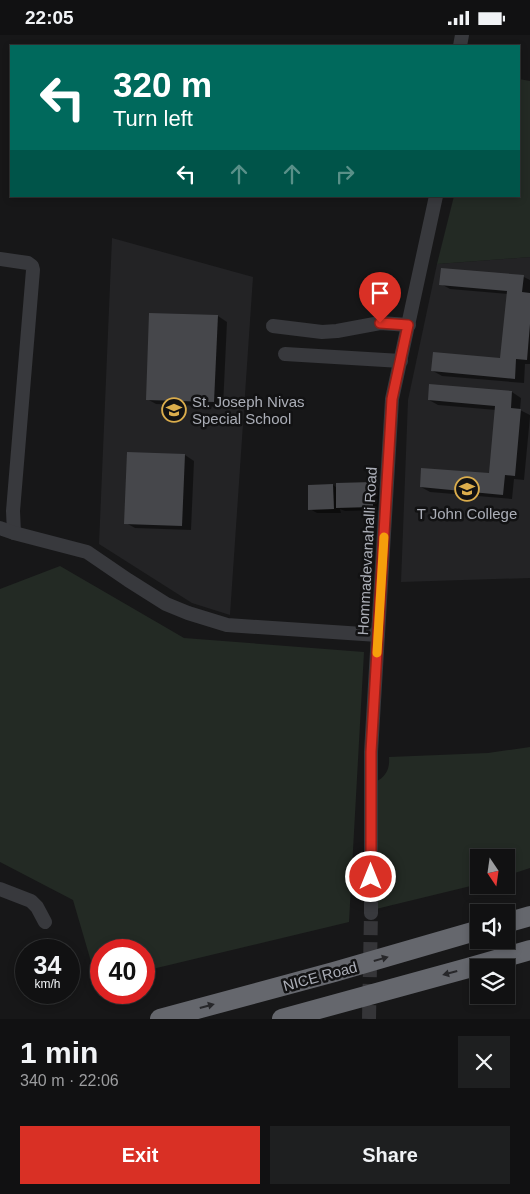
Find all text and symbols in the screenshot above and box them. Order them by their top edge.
text: 22:05 [25,7,74,28]
icon: left [30,65,95,130]
text: 320 m [113,65,212,104]
text: Turn left [113,106,193,131]
icon: left [172,160,200,188]
icon: ahead [225,160,253,188]
icon: ahead [278,160,306,188]
icon: right [331,160,359,188]
pin [359,272,401,323]
icon: arrive [366,279,394,307]
place label: St. Joseph Nivas Special School [192,393,305,427]
school or university icon: St. Joseph Nivas Special School [161,397,187,423]
street label: Hommadevanahalli Road [354,466,380,636]
school or university icon: T John College [454,476,480,502]
place label: T John College [417,505,517,522]
north arrow [470,849,515,894]
map controls [470,849,515,1004]
position arrow [344,850,396,902]
button: sound [470,904,515,949]
speed limit sign: 40 [90,939,155,1004]
text: 34 [34,951,61,979]
one-way arrow [373,954,388,962]
street label: NICE Road [281,958,359,994]
button: layers [470,959,515,1004]
one-way arrow [442,970,457,978]
text: km/h [34,977,61,991]
one-way arrow [200,1002,215,1010]
text: 1 min [20,1036,98,1069]
button: close [458,1036,510,1088]
text: 340 m · 22:06 [20,1072,119,1089]
button: Exit [20,1126,260,1184]
button: Share [270,1126,510,1184]

